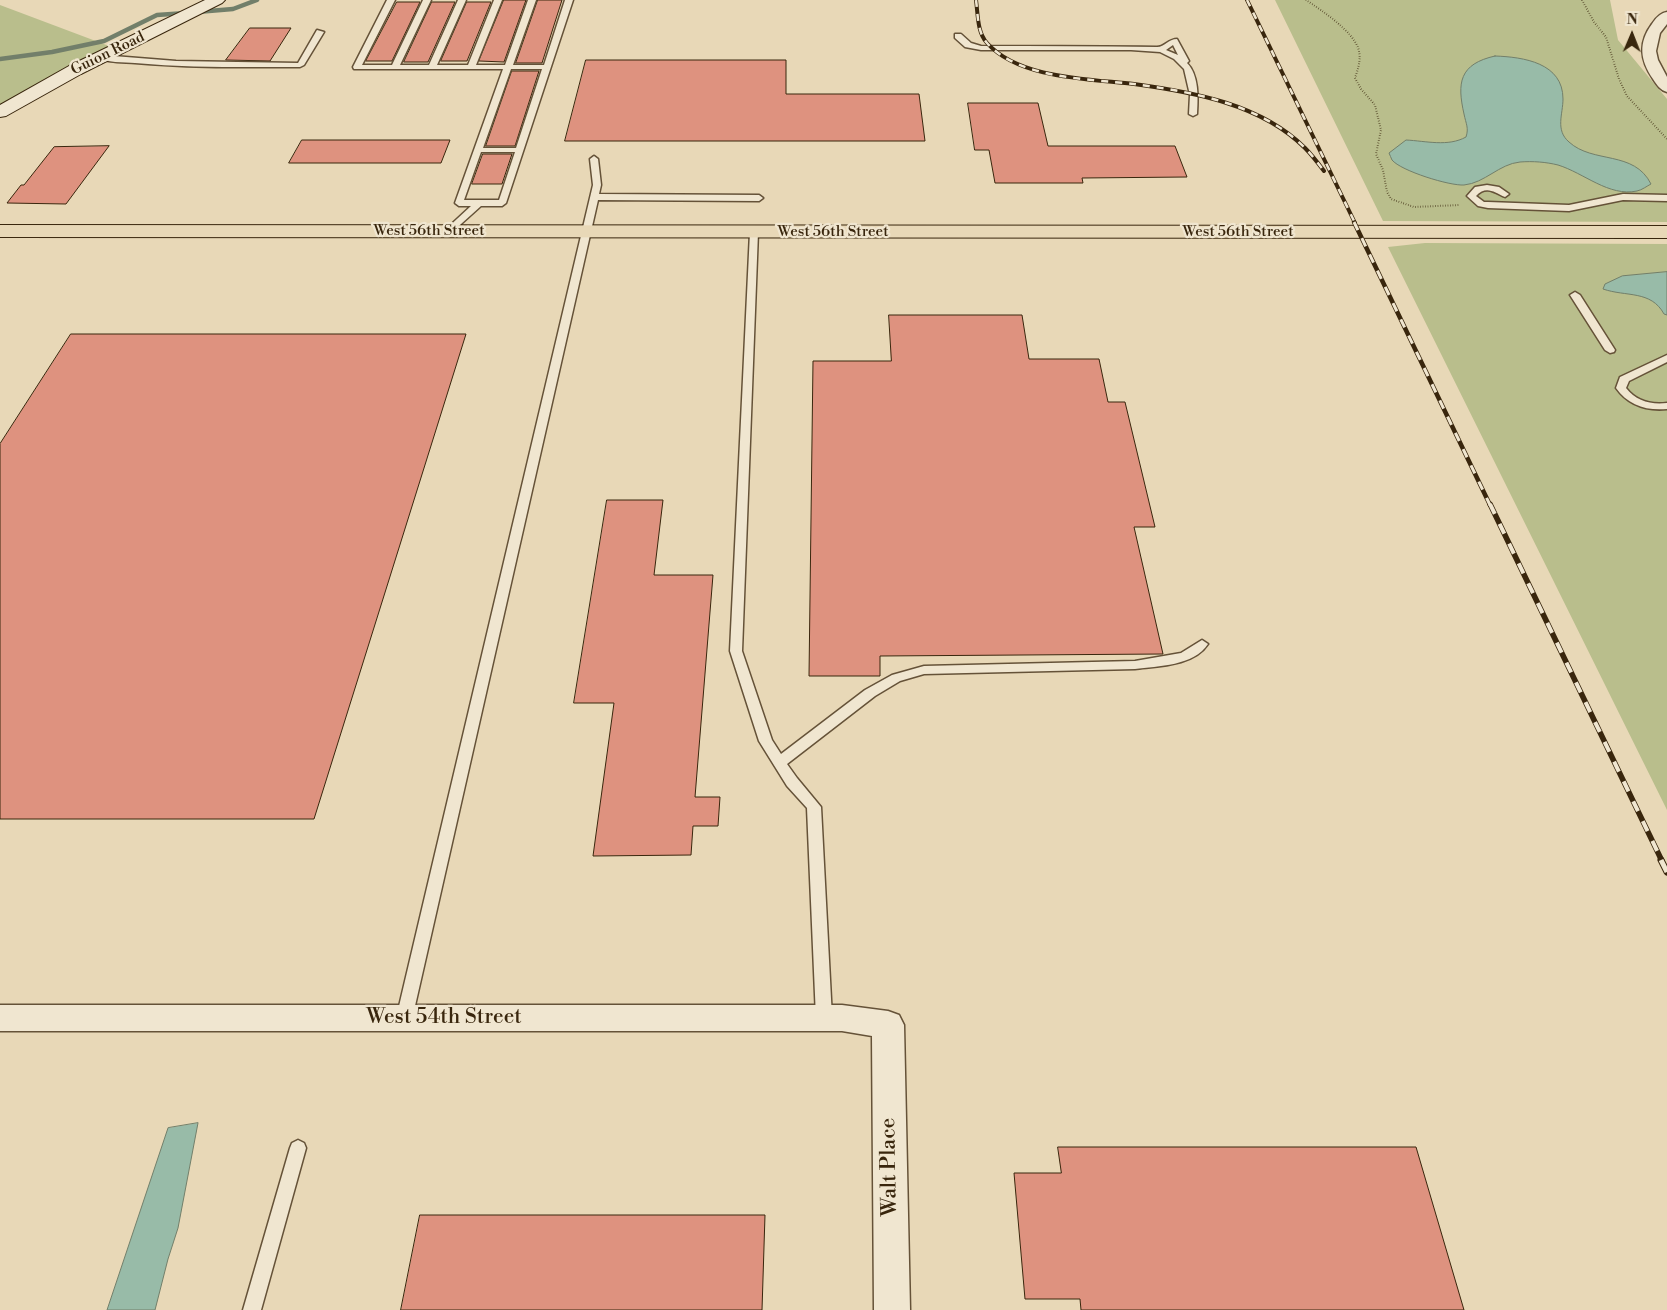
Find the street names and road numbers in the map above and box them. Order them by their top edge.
street label: Guion Road [68,28,148,80]
street label: West 56th Street [374,222,484,240]
street label: West 56th Street [778,223,888,241]
street label: West 56th Street [1183,223,1293,241]
street label: West 54th Street [366,1005,522,1031]
street label: Walt Place [877,1117,903,1217]

